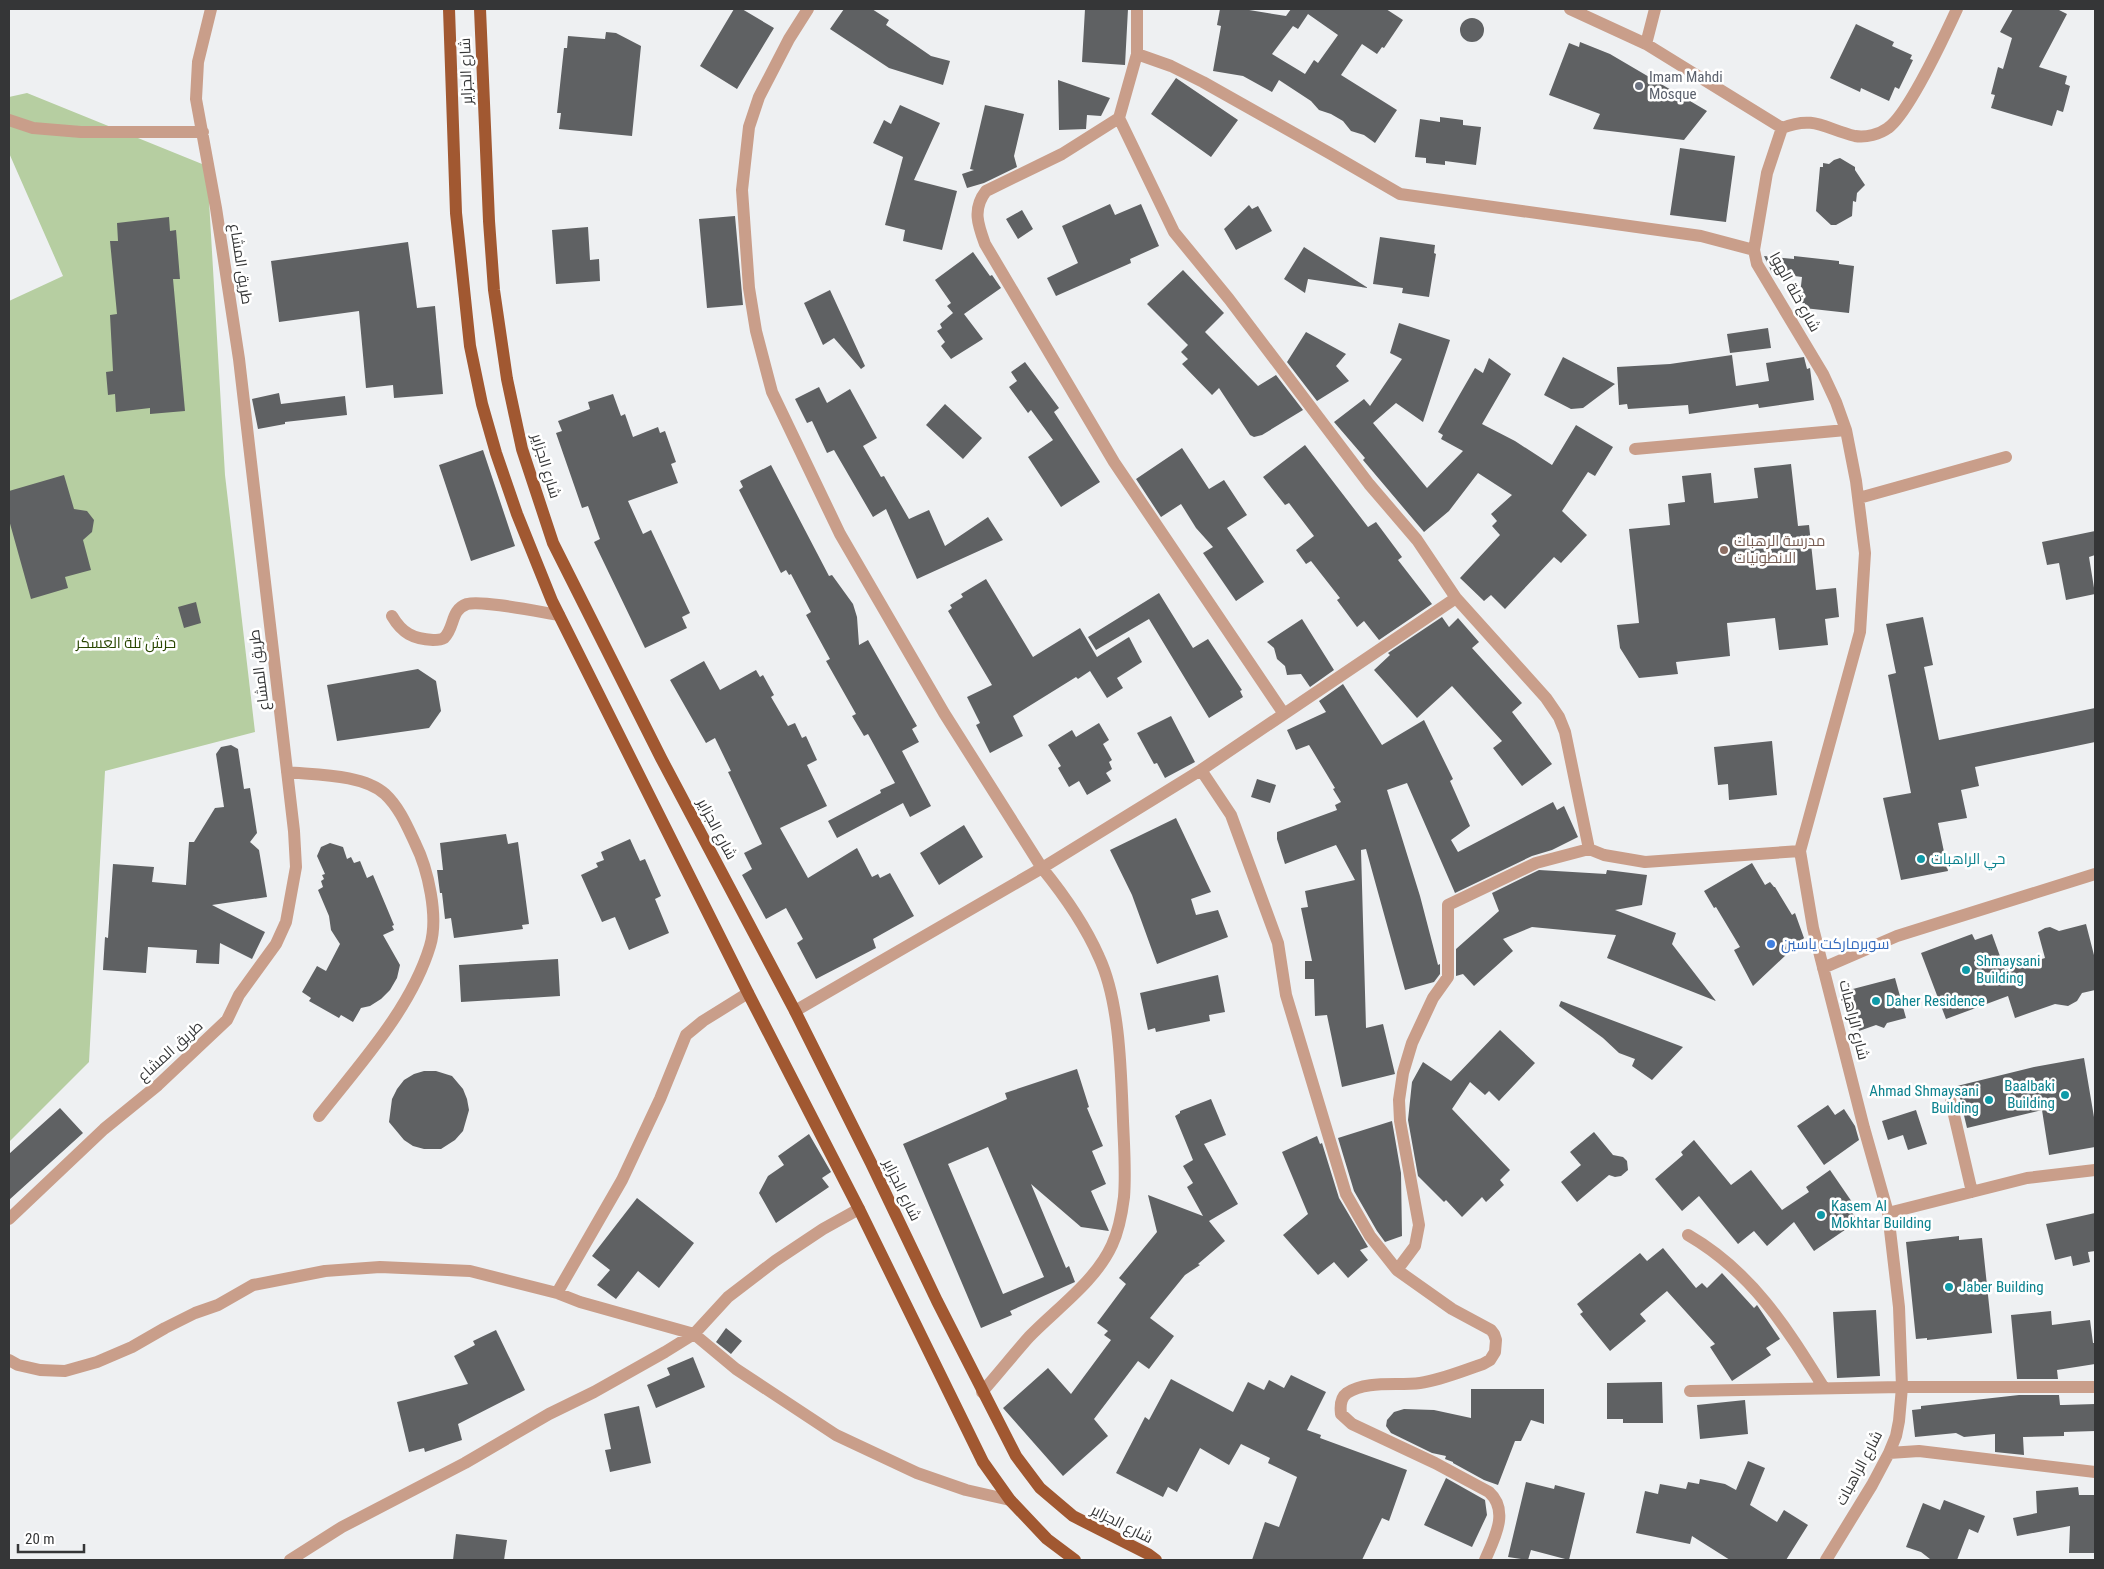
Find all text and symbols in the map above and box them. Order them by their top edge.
street label: شارع الجزاير [456,37,478,106]
place label: Imam Mahdi Mosque [1649,68,1723,103]
marker: Imam Mahdi Mosque [1633,80,1645,92]
street label: طريق المشاع [224,222,256,306]
street label: شارع خلة الهوا [1764,249,1824,336]
street label: شارع الجزاير [525,430,564,501]
place label: مدرسة الرهبات الانطونيات [1734,532,1825,567]
marker: مدرسة الرهبات الانطونيات [1718,544,1730,556]
street label: طريق المشاع [245,628,275,712]
park label: حرش تلة العسكر [75,634,176,653]
street label: شارع الجزاير [691,794,741,864]
place label: حي الراهبات [1931,850,2005,871]
marker: حي الراهبات [1915,853,1927,865]
place label: سوبرماركت ياسين [1781,935,1889,954]
marker: سوبرماركت ياسين [1765,938,1777,950]
place label: Shmaysani Building [1976,952,2040,987]
marker: Shmaysani Building [1960,964,1972,976]
street label: شارع الراهبات [1833,978,1873,1062]
place label: Daher Residence [1886,992,1985,1010]
marker: Daher Residence [1870,995,1882,1007]
street label: طريق المشاع [134,1017,208,1086]
place label: Baalbaki Building [2004,1077,2055,1112]
place label: Ahmad Shmaysani Building [1869,1082,1979,1117]
marker: Baalbaki Building [2059,1089,2071,1101]
marker: Ahmad Shmaysani Building [1983,1094,1995,1106]
street label: شارع الجزاير [877,1155,925,1225]
place label: Kasem Al Mokhtar Building [1831,1197,1931,1232]
marker: Kasem Al Mokhtar Building [1815,1209,1827,1221]
place label: Jaber Building [1959,1278,2044,1296]
marker: Jaber Building [1943,1281,1955,1293]
street label: شارع الراهبات [1832,1428,1888,1509]
street label: شارع الجزاير [1086,1500,1156,1549]
scale bar [18,1522,84,1554]
text: 20 m [25,1530,55,1548]

